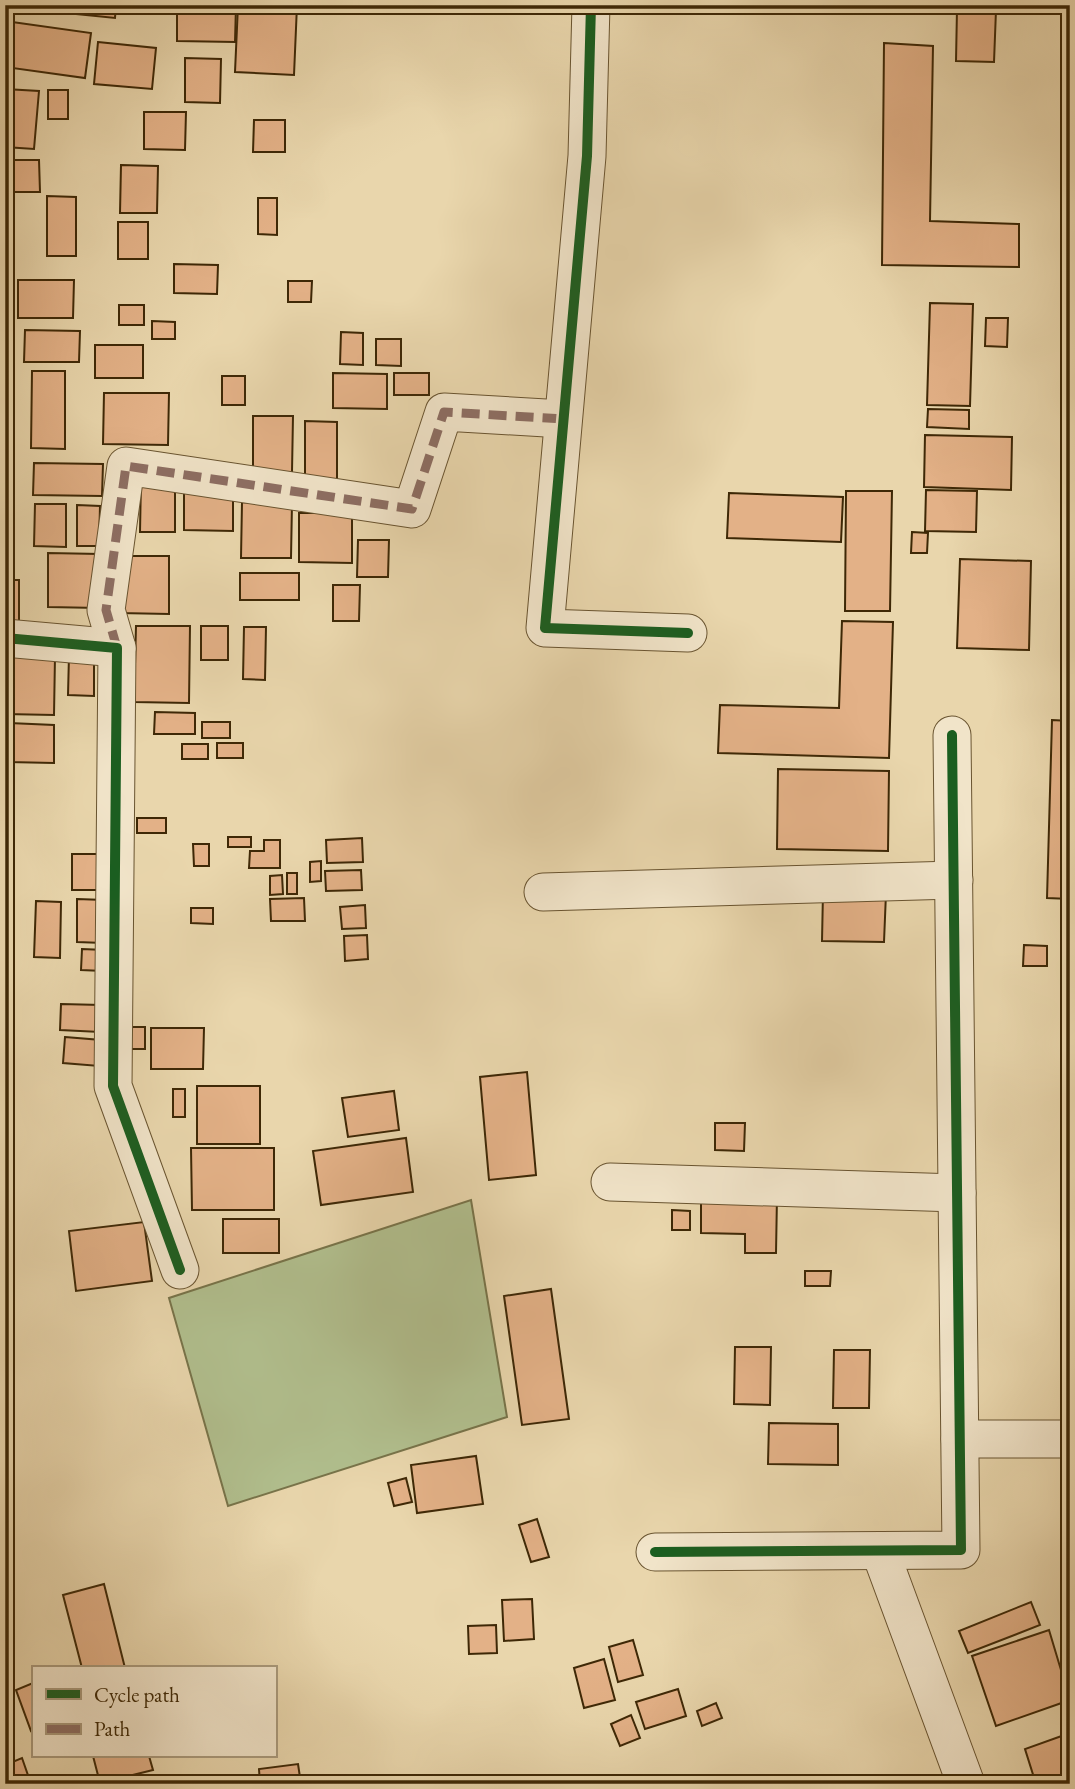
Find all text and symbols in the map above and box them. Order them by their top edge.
legend [32,1666,276,1758]
text: Cycle path [94,1681,180,1708]
text: Path [94,1715,131,1742]

